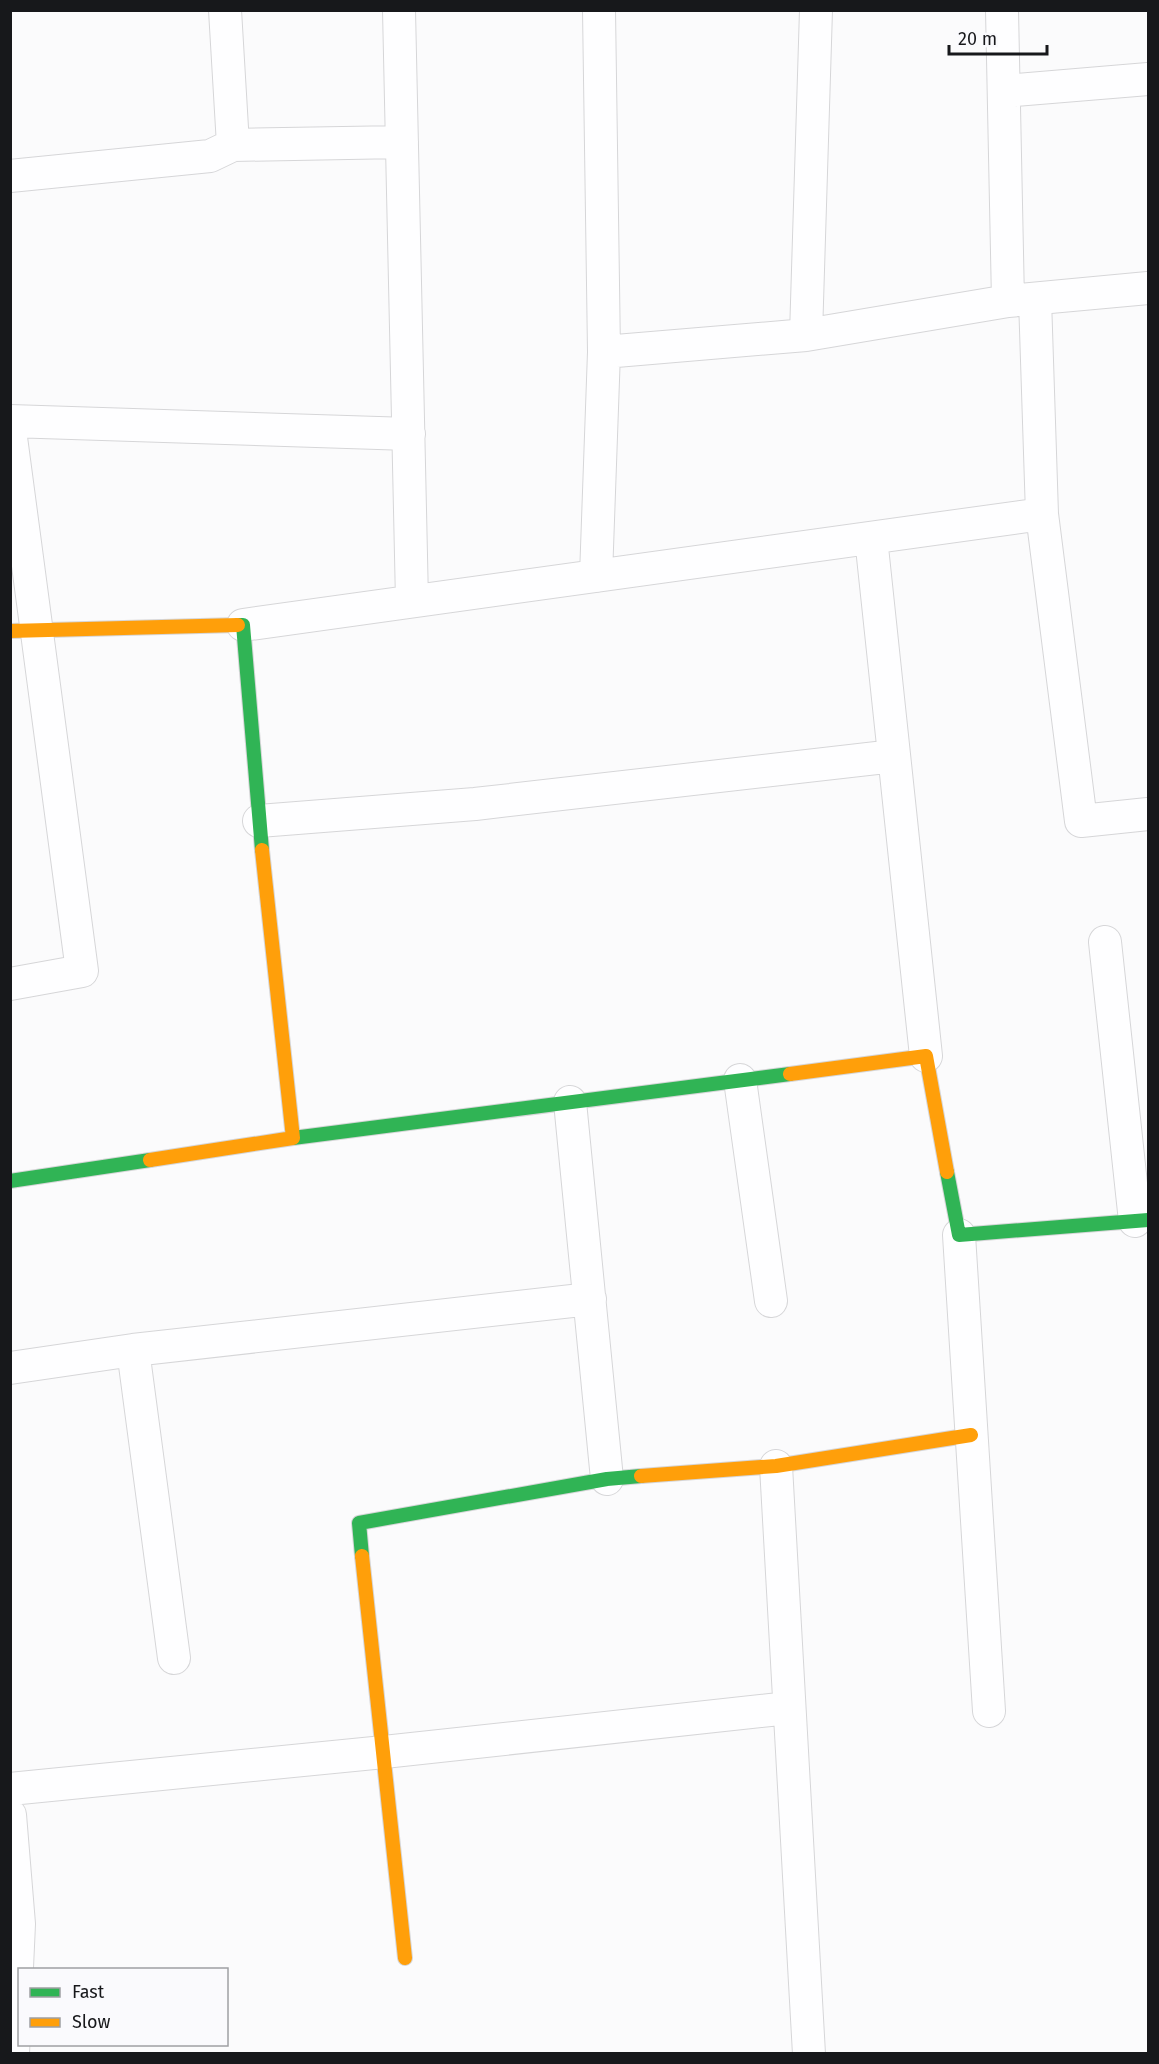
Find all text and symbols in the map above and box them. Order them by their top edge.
scale bar [949,18,1046,56]
text: 20 m [958,28,997,50]
legend [18,1968,228,2046]
text: Fast [72,1981,105,2003]
text: Slow [72,2011,111,2033]

